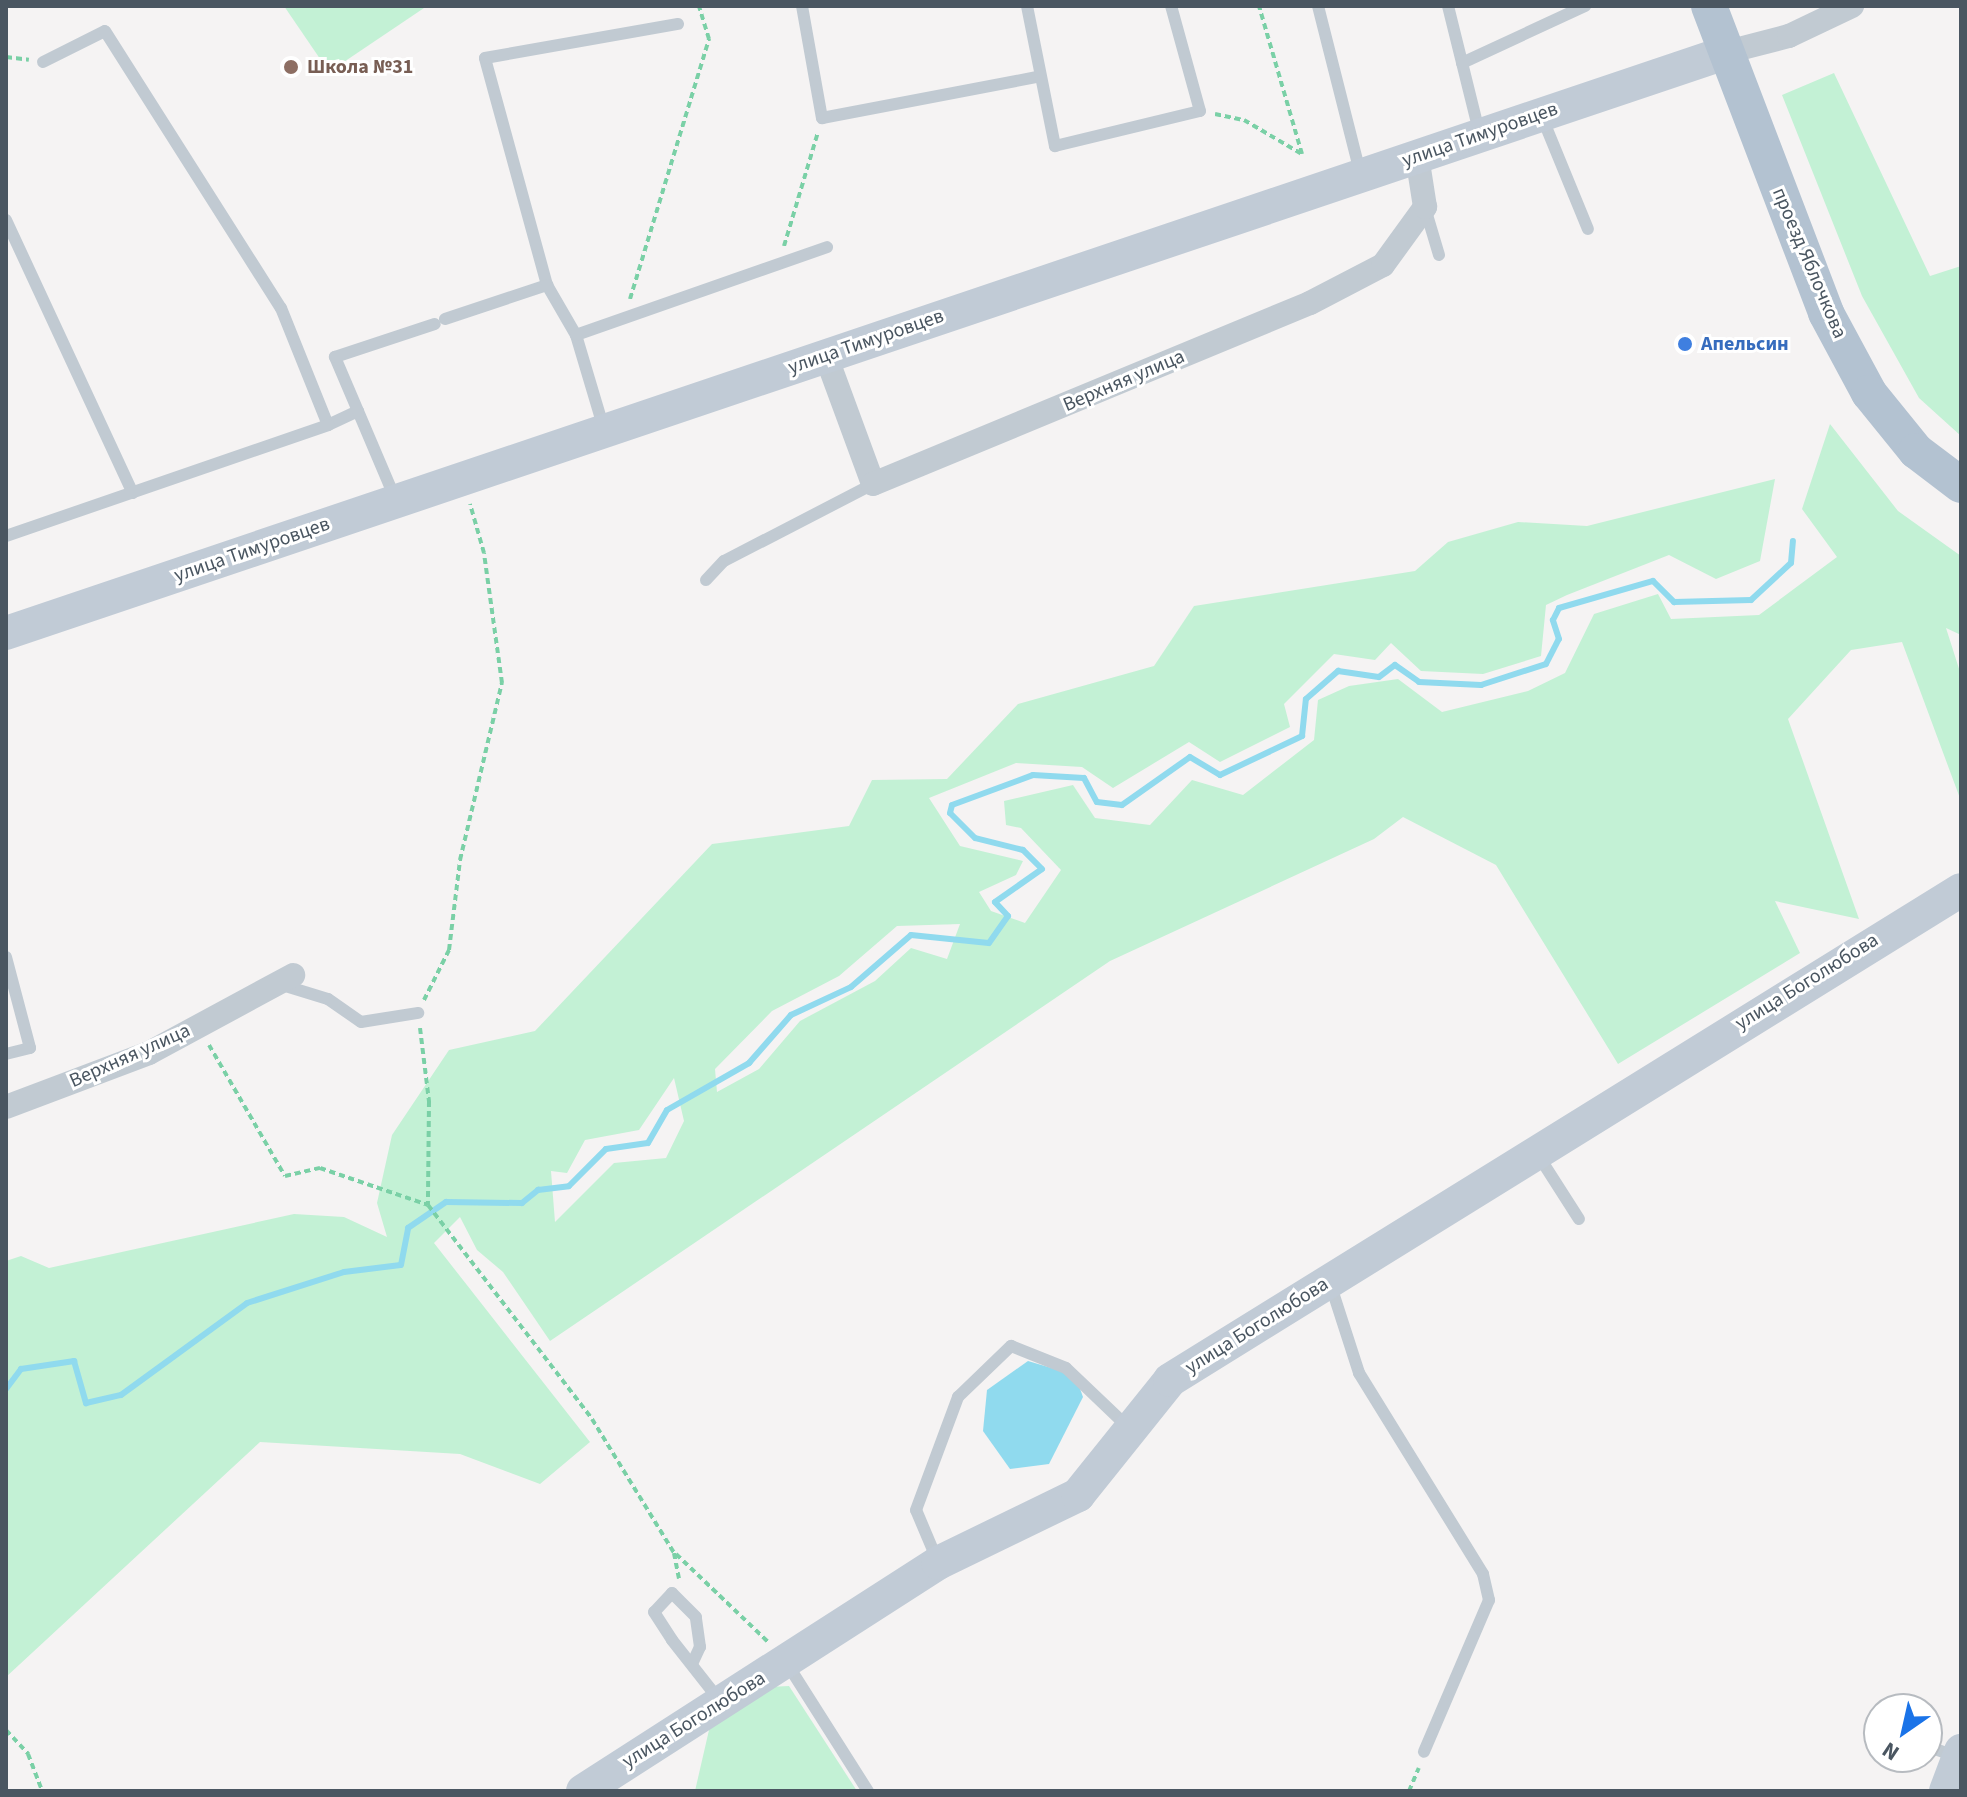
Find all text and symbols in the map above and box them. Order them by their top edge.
place label: Школа №31 [307,55,413,79]
marker: Школа №31 [282,58,300,76]
street label: улица Тимуровцев [1399,97,1561,173]
street label: проезд Яблочкова [1766,184,1852,342]
street label: улица Тимуровцев [785,304,947,380]
place label: Апельсин [1701,332,1789,356]
marker: Апельсин [1676,335,1694,353]
street label: Верхняя улица [1060,345,1188,417]
street label: улица Тимуровцев [171,512,333,588]
street label: улица Боголюбова [1731,928,1883,1036]
street label: Верхняя улица [66,1019,194,1093]
street label: улица Боголюбова [1181,1272,1333,1380]
street label: улица Боголюбова [618,1666,770,1774]
north arrow [1863,1693,1943,1773]
text: N [1876,1734,1906,1769]

